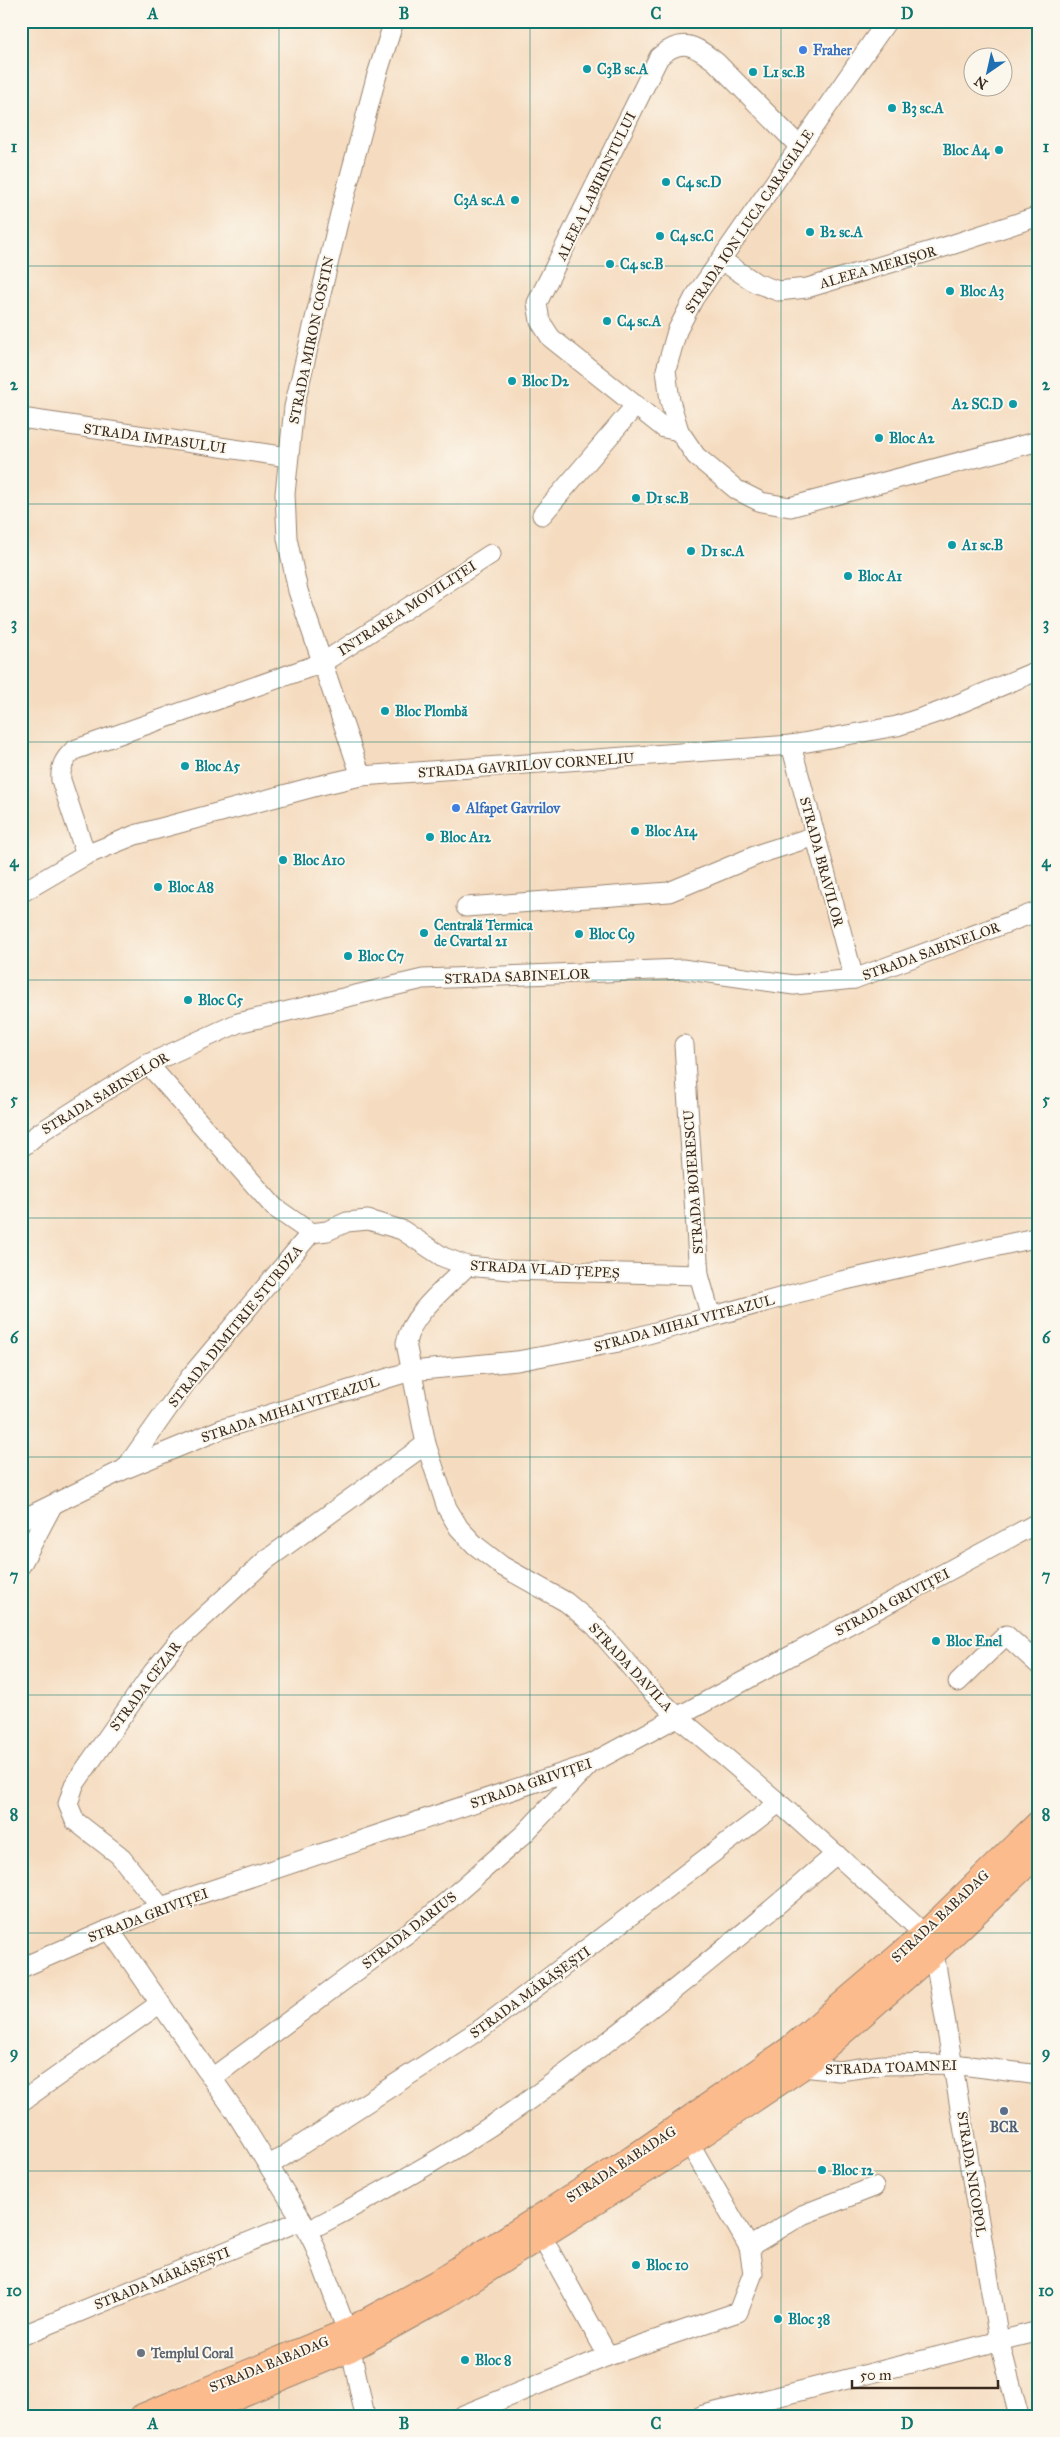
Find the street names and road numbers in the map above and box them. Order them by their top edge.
street label: ALEEA LABIRINTULUI [553,109,640,264]
street label: STRADA ION LUCA CARAGIALE [681,126,817,316]
street label: ALEEA MERIȘOR [817,242,940,293]
street label: STRADA MIRON COSTIN [285,254,338,426]
street label: STRADA IMPASULUI [83,420,227,457]
street label: INTRAREA MOVILIȚEI [335,557,480,659]
street label: STRADA GAVRILOV CORNELIU [417,749,636,782]
street label: STRADA BRAVILOR [796,795,847,930]
street label: STRADA SABINELOR [860,918,1003,984]
street label: STRADA SABINELOR [444,965,591,988]
street label: STRADA SABINELOR [39,1048,173,1138]
street label: STRADA BOIERESCU [680,1108,707,1255]
street label: STRADA DIMITRIE STURDZA [165,1241,306,1411]
street label: STRADA VLAD ȚEPEȘ [470,1257,620,1282]
street label: STRADA MIHAI VITEAZUL [592,1291,777,1356]
street label: STRADA MIHAI VITEAZUL [199,1372,382,1446]
street label: STRADA GRIVIȚEI [832,1565,953,1640]
street label: STRADA DAVILA [585,1619,677,1716]
street label: STRADA CEZAR [106,1637,185,1734]
street label: STRADA GRIVIȚEI [468,1755,594,1812]
street label: STRADA BABADAG [888,1867,993,1966]
street label: STRADA GRIVIȚEI [86,1885,211,1946]
street label: STRADA DARIUS [359,1888,460,1973]
street label: STRADA MĂRĂȘEȘTI [466,1942,594,2042]
street label: STRADA TOAMNEI [825,2057,957,2078]
street label: STRADA NICOPOL [953,2110,990,2239]
street label: STRADA BABADAG [563,2123,679,2206]
street label: STRADA MĂRĂȘEȘTI [91,2242,233,2314]
street label: STRADA BABADAG [207,2333,332,2396]

